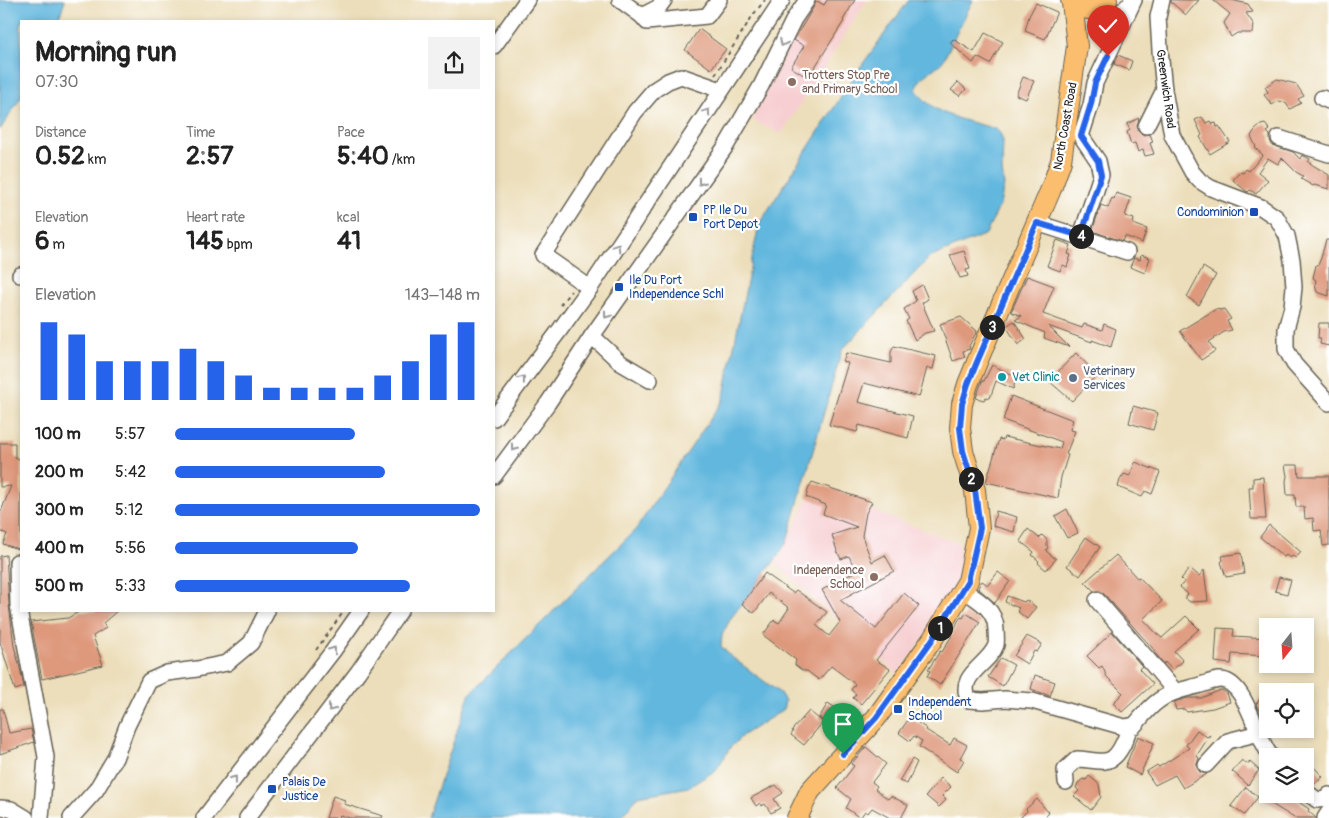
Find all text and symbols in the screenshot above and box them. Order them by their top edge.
pin [1087,5,1129,56]
icon: check [1094,12,1122,40]
text: Morning run [35,35,177,70]
button: share [428,37,480,89]
one-way arrow [779,37,789,46]
street label: Greenwich Road [1153,49,1179,130]
place label: Trotters Stop Pre and Primary School [802,68,898,97]
text: 07:30 [35,72,79,92]
marker: Trotters Stop Pre and Primary School [786,76,798,88]
street label: North Coast Road [1050,81,1081,171]
one-way arrow [701,108,710,117]
text: Distance [35,124,86,141]
text: Time [186,124,215,141]
text: Pace [337,124,365,141]
text: 0.52 [35,141,85,172]
text: 2:57 [186,141,233,172]
text: 5:40 [337,141,389,172]
text: km [85,151,106,168]
text: /km [389,151,415,168]
one-way arrow [698,176,707,186]
place label: PP Ile Du Port Depot [703,203,758,232]
place label: Condominion [1177,205,1244,220]
marker: Condominion [1248,206,1260,218]
text: Elevation [35,209,88,226]
text: Heart rate [186,209,245,226]
text: kcal [337,209,360,226]
marker: PP Ile Du Port Depot [687,211,699,223]
pin: 4 [1068,224,1094,248]
text: 6 [35,226,50,257]
text: 145 [186,226,224,257]
text: 41 [337,226,361,257]
text: 4 [1077,228,1086,245]
text: m [50,236,65,253]
text: bpm [224,236,253,253]
one-way arrow [611,243,620,253]
place label: Ile Du Port Independence Schl [629,273,724,302]
marker: Ile Du Port Independence Schl [613,281,625,293]
text: Elevation [35,285,96,305]
text: 143–148 m [405,285,480,305]
one-way arrow [604,309,612,318]
pin: 3 [980,314,1004,340]
text: 3 [989,319,996,336]
place label: Veterinary Services [1083,364,1135,393]
place label: Vet Clinic [1012,370,1060,385]
marker: Vet Clinic [996,371,1008,383]
marker: Veterinary Services [1067,372,1079,384]
one-way arrow [517,376,525,385]
text: 100 m [35,424,81,444]
text: 5:57 [115,424,145,444]
one-way arrow [511,443,520,452]
text: 200 m [35,462,83,482]
text: 5:42 [115,462,146,482]
pin: 2 [958,466,984,492]
text: 2 [968,471,975,488]
text: 300 m [35,500,83,520]
text: 5:12 [115,500,143,520]
text: 400 m [35,538,84,558]
text: 5:56 [115,538,146,558]
place label: Independence School [793,563,864,592]
marker: Independence School [868,571,880,583]
text: 500 m [35,576,83,596]
text: 5:33 [115,576,146,596]
pin: 1 [928,616,952,640]
north arrow [1259,618,1314,672]
map controls [1259,618,1314,803]
text: 1 [938,620,943,637]
one-way arrow [327,646,336,656]
button: locate [1259,683,1314,738]
place label: Independent School [908,695,972,724]
one-way arrow [328,702,337,712]
pin [822,703,864,754]
marker: Independent School [892,703,904,715]
icon: arrive [829,710,857,738]
button: layers [1259,748,1314,803]
one-way arrow [228,775,237,785]
place label: Palais De Justice [282,775,326,804]
marker: Palais De Justice [266,783,278,795]

